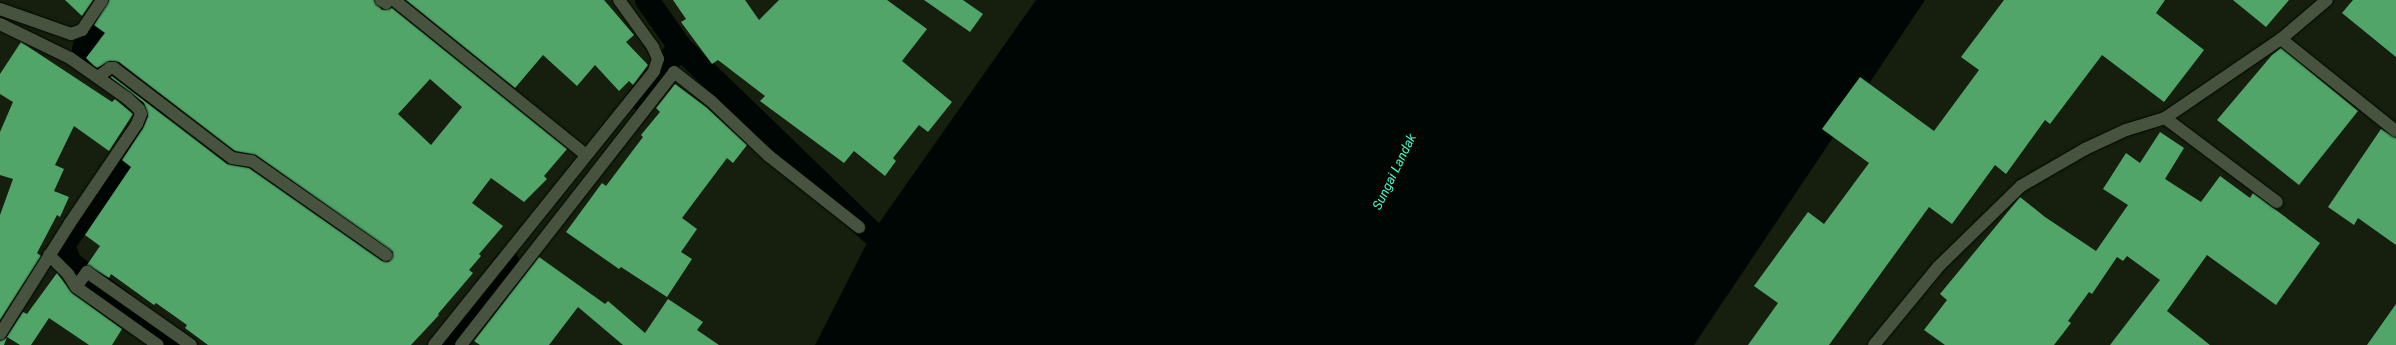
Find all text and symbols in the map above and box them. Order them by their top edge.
water label: Sungai Landak [1370,131,1420,213]

